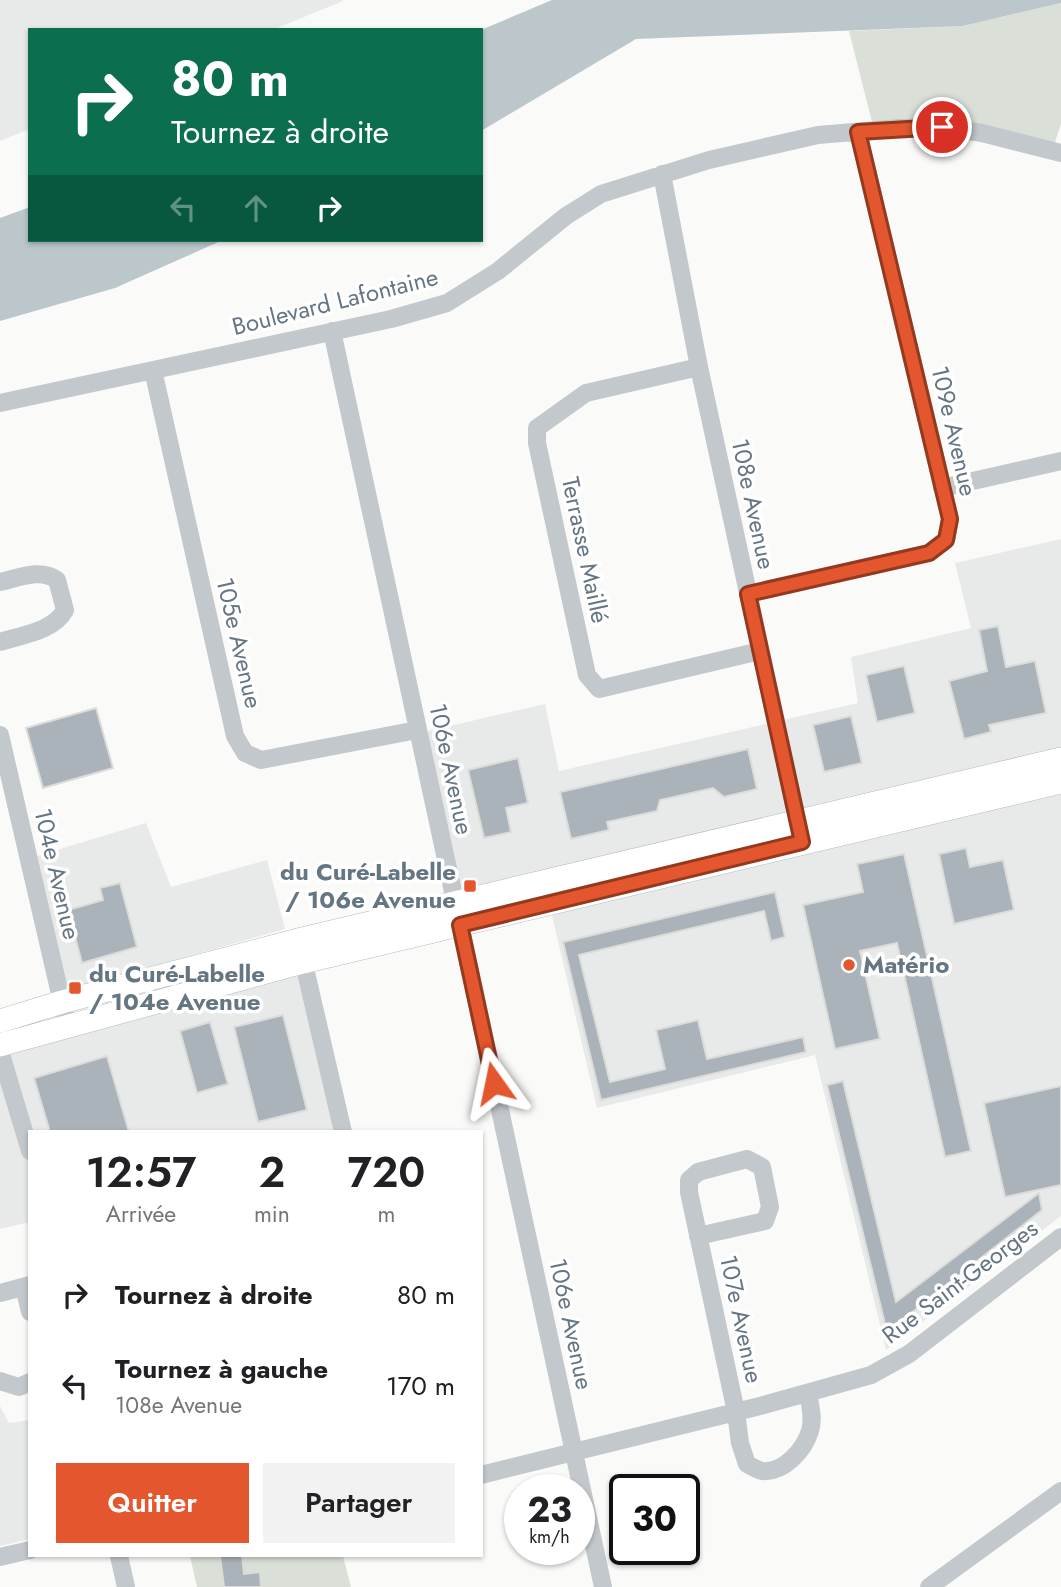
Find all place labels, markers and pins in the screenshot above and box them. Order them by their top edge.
pin [912,97,972,157]
place label: du Curé-Labelle / 106e Avenue [280,854,456,917]
marker: du Curé-Labelle / 106e Avenue [462,878,478,894]
place label: Matério [863,947,949,982]
place label: du Curé-Labelle / 104e Avenue [89,956,265,1019]
marker: Matério [841,957,857,973]
marker: du Curé-Labelle / 104e Avenue [67,980,83,996]

